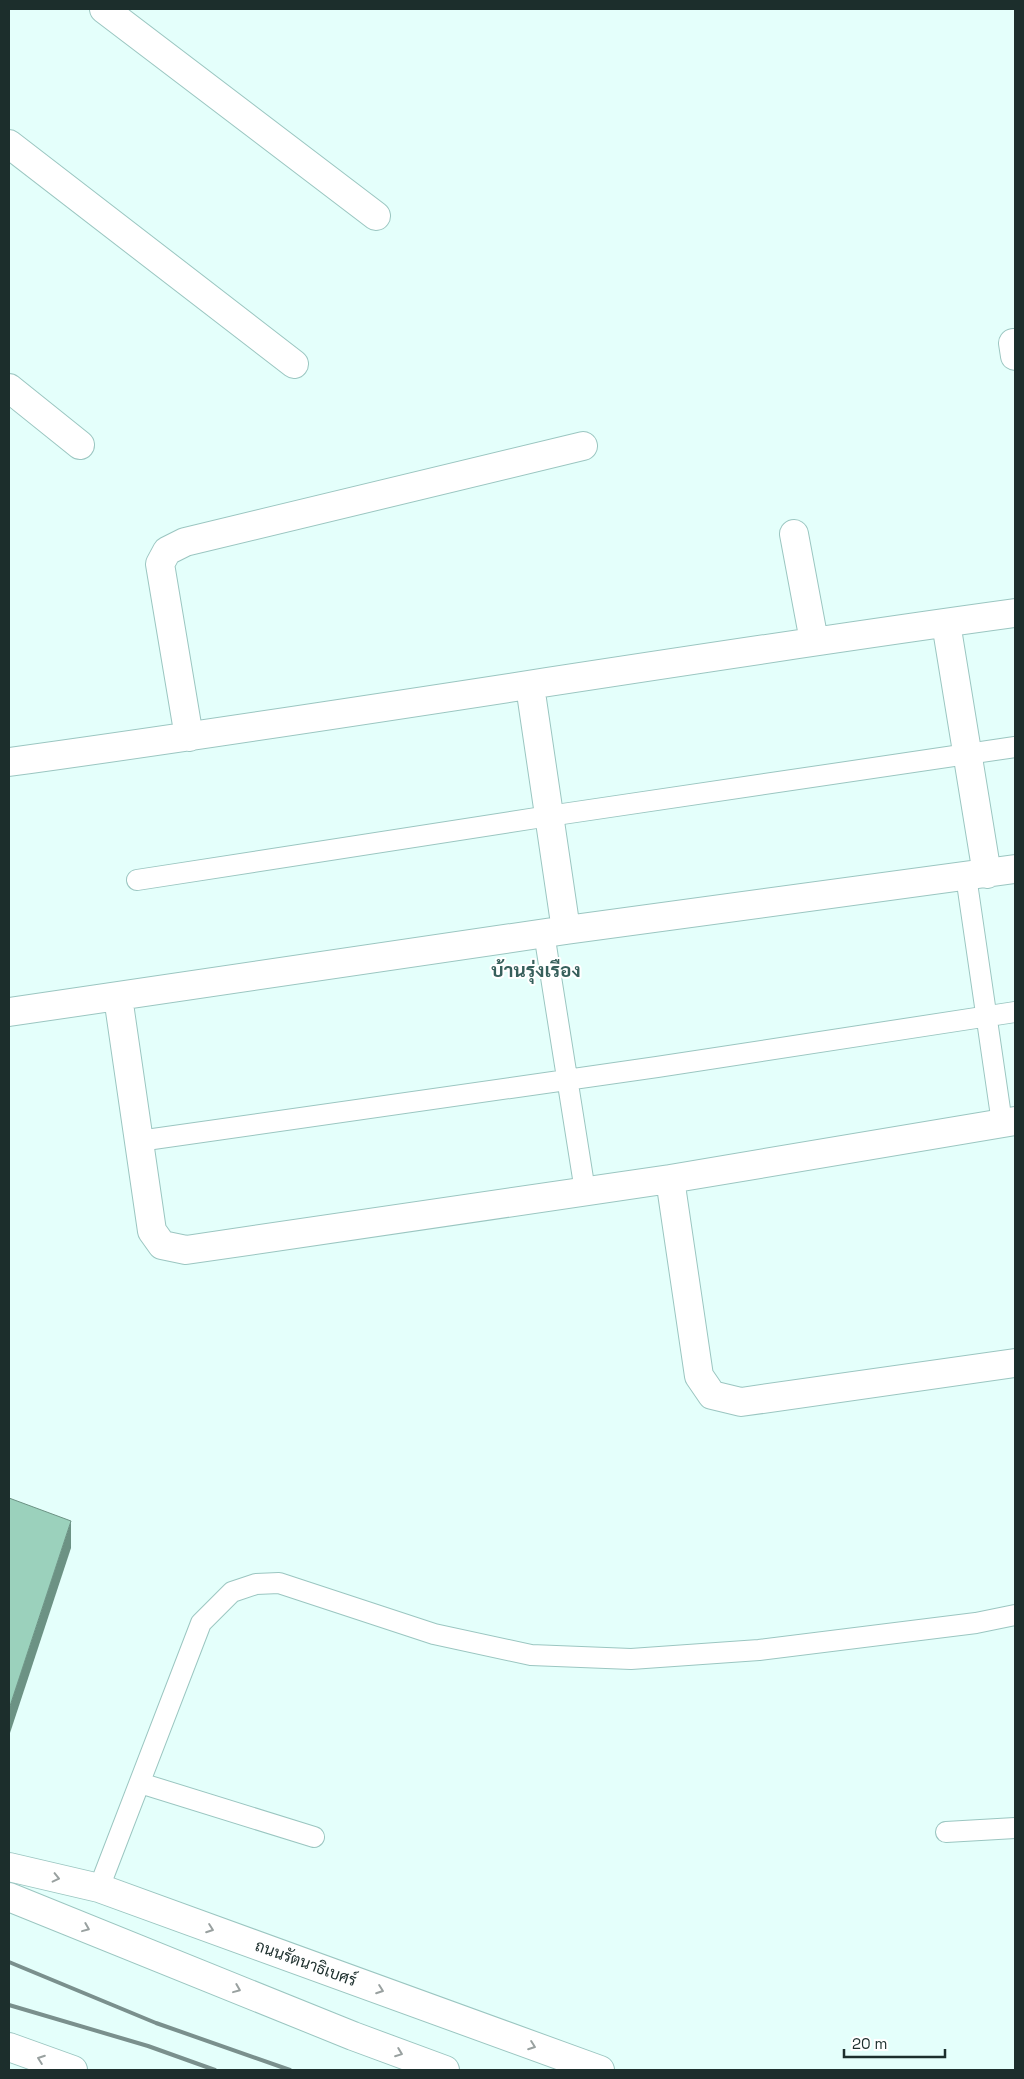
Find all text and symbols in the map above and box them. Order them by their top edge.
district label: บ้านรุ่งเรือง [491,958,581,985]
one-way arrow [52,1872,61,1883]
one-way arrow [82,1922,90,1932]
one-way arrow [206,1923,214,1933]
street label: ถนนรัตนาธิเบศร์ [252,1933,361,1991]
one-way arrow [232,1983,241,1993]
one-way arrow [375,1984,383,1994]
scale bar [844,2026,945,2058]
text: 20 m [852,2034,887,2053]
one-way arrow [528,2040,536,2050]
one-way arrow [394,2047,402,2057]
one-way arrow [37,2055,46,2065]

